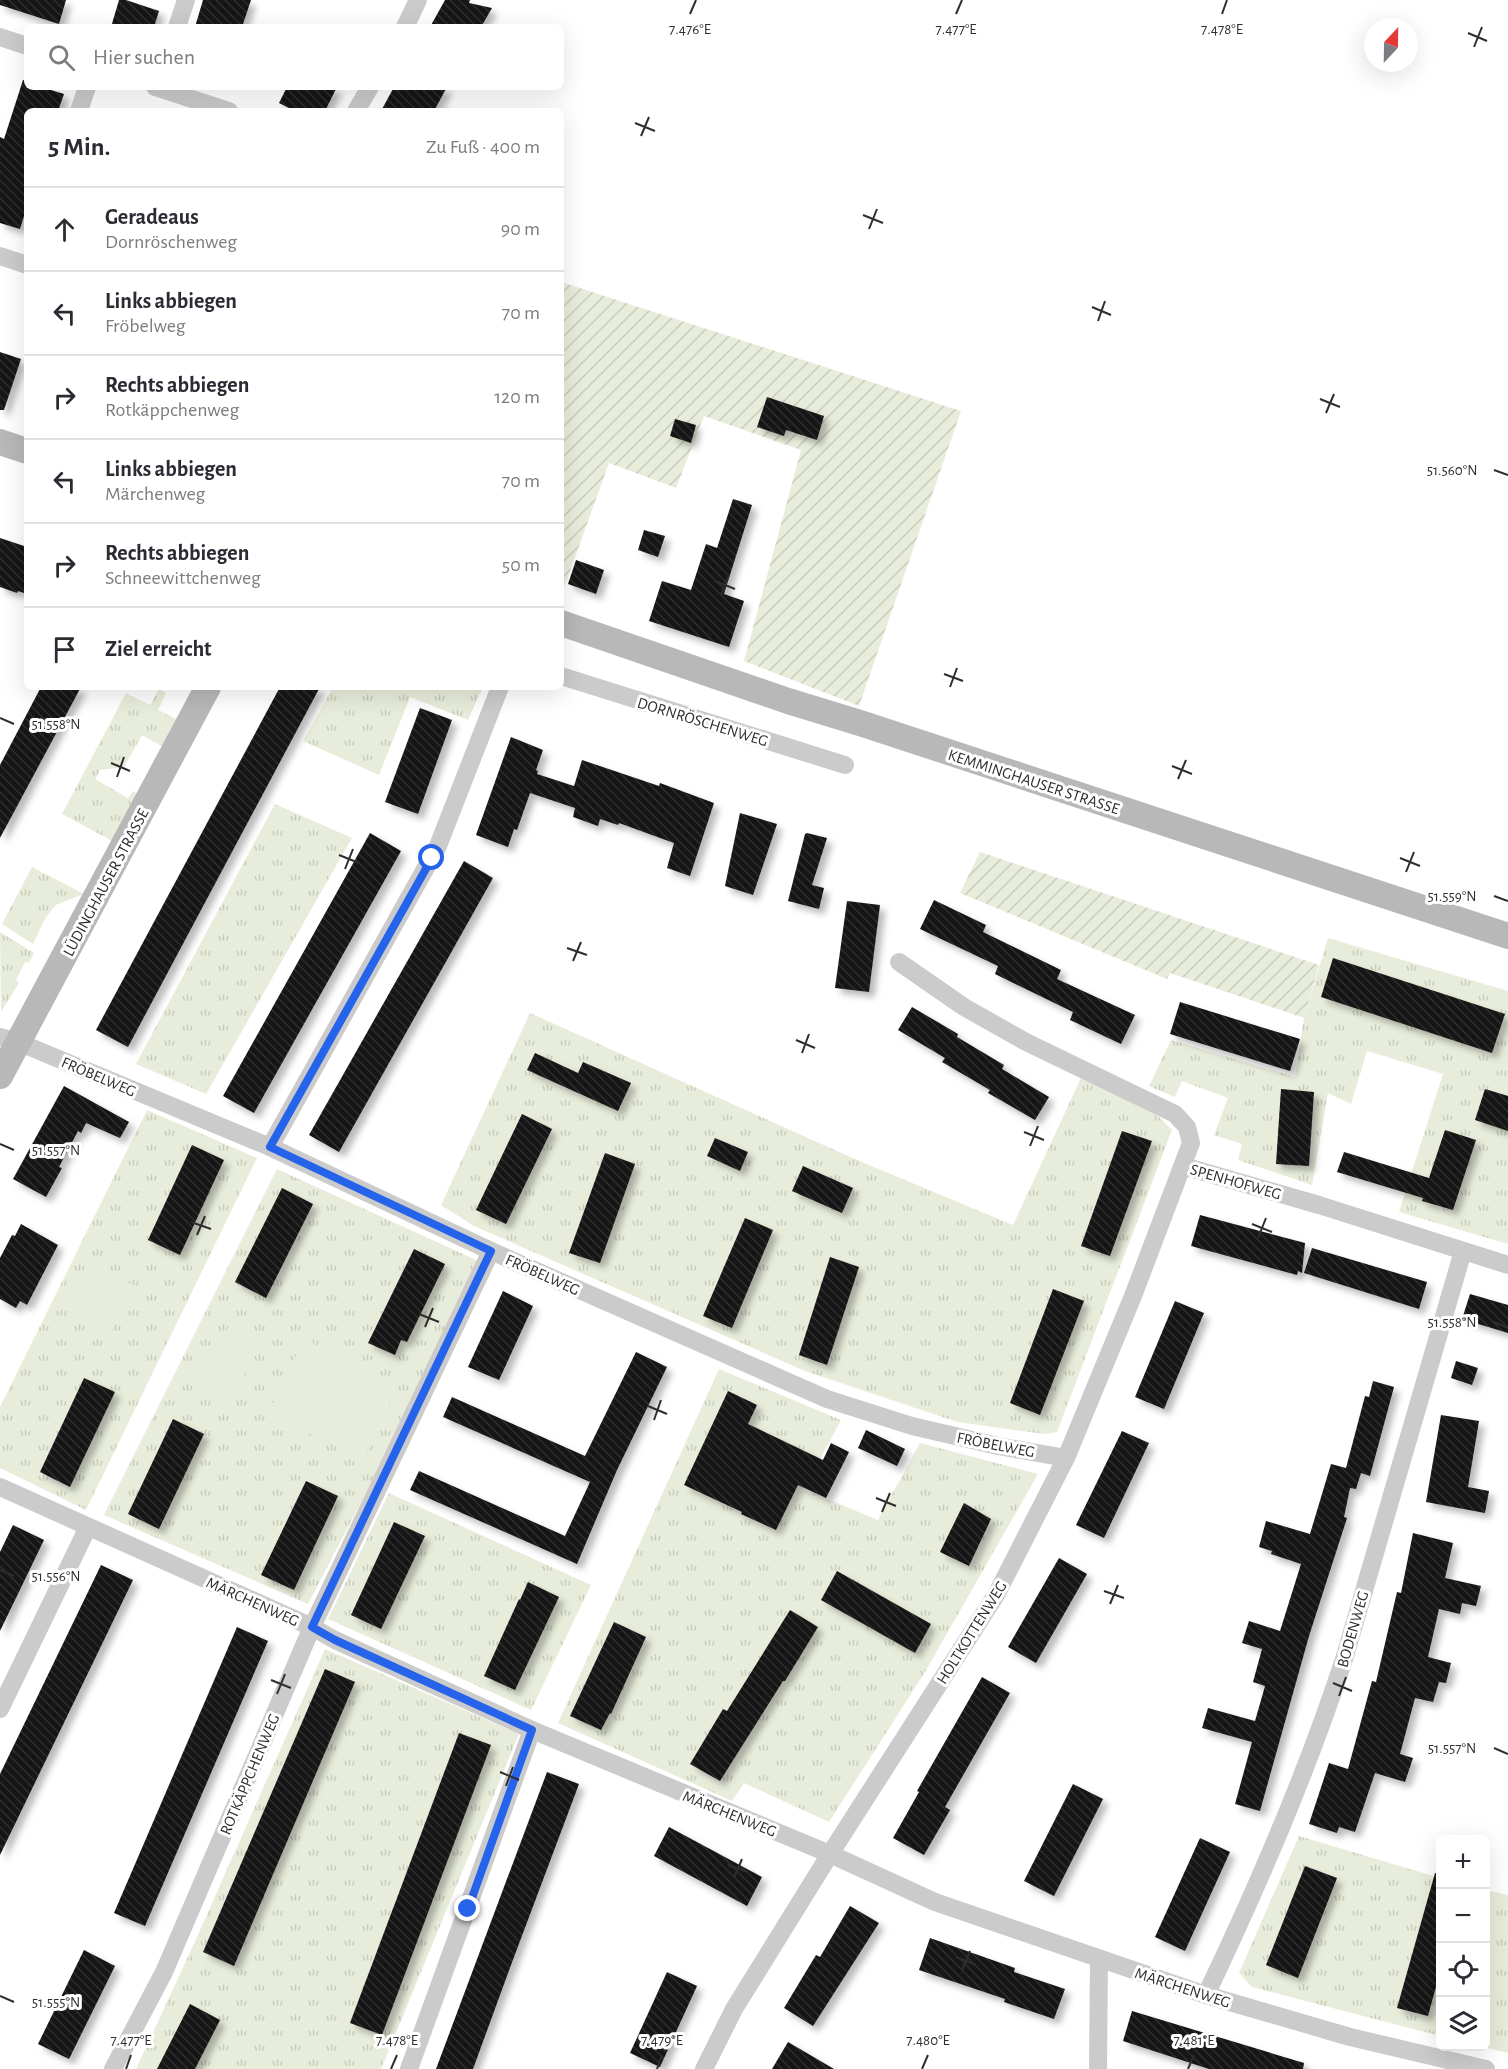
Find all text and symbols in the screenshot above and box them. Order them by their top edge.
north arrow [1364,18,1418,72]
text: 7.476°E [669,22,711,37]
text: 7.477°E [935,22,977,37]
text: 7.478°E [1201,22,1243,37]
search box [24,24,564,90]
icon: search [45,41,78,74]
text: Hier suchen [93,46,195,68]
text: 5 Min. [48,134,110,160]
text: Zu Fuß · 400 m [426,137,540,157]
text: Geradeaus [105,206,199,228]
icon: ahead [48,213,81,246]
text: 90 m [501,219,540,239]
text: Dornröschenweg [105,232,237,252]
text: Links abbiegen [105,290,237,312]
icon: left [48,297,81,330]
text: 70 m [502,303,540,323]
text: Fröbelweg [105,316,186,336]
text: Rechts abbiegen [105,374,249,396]
icon: right [48,381,81,414]
text: 120 m [494,387,540,407]
text: Rotkäppchenweg [105,400,239,420]
text: Links abbiegen [105,458,237,480]
text: 51.560°N [1427,463,1477,478]
icon: left [48,465,81,498]
text: 70 m [502,471,540,491]
text: Märchenweg [105,484,205,504]
text: Rechts abbiegen [105,542,249,564]
icon: right [48,549,81,582]
text: 50 m [502,555,540,575]
text: Schneewittchenweg [105,568,261,588]
icon: arrive [48,633,81,666]
text: Ziel erreicht [105,638,212,660]
street label: DORNRÖSCHENWEG [635,693,771,749]
text: 51.558°N [31,717,81,732]
street label: KEMMINGHAUSER STRASSE [946,747,1122,817]
street label: LÜDINGHAUSER STRASSE [58,805,152,959]
route start [418,844,444,870]
text: 51.559°N [1427,889,1477,904]
street label: FRÖBELWEG [59,1052,139,1100]
text: 51.557°N [32,1143,80,1158]
street label: SPENHOFWEG [1188,1161,1283,1203]
street label: FRÖBELWEG [503,1250,583,1298]
text: 51.558°N [1427,1315,1477,1330]
street label: FRÖBELWEG [955,1428,1037,1460]
text: 51.556°N [31,1569,81,1584]
street label: MÄRCHENWEG [204,1573,302,1629]
street label: HOLTKOTTENWEG [934,1578,1010,1687]
street label: BODENWEG [1334,1589,1372,1669]
street label: ROTKÄPPCHENWEG [215,1711,283,1837]
text: 51.557°N [1428,1741,1476,1756]
street label: MÄRCHENWEG [680,1786,780,1840]
map controls [1436,1835,1490,2051]
button: + [1436,1835,1490,1889]
button: − [1436,1889,1490,1943]
route end [454,1895,480,1921]
button: locate [1436,1943,1490,1997]
street label: MÄRCHENWEG [1133,1963,1233,2011]
text: 51.555°N [32,1995,80,2010]
button: layers [1436,1997,1490,2051]
text: 7.477°E [110,2033,152,2048]
text: 7.478°E [376,2033,418,2048]
text: 7.479°E [641,2033,683,2048]
text: 7.480°E [906,2033,950,2048]
text: 7.481°E [1174,2033,1214,2048]

